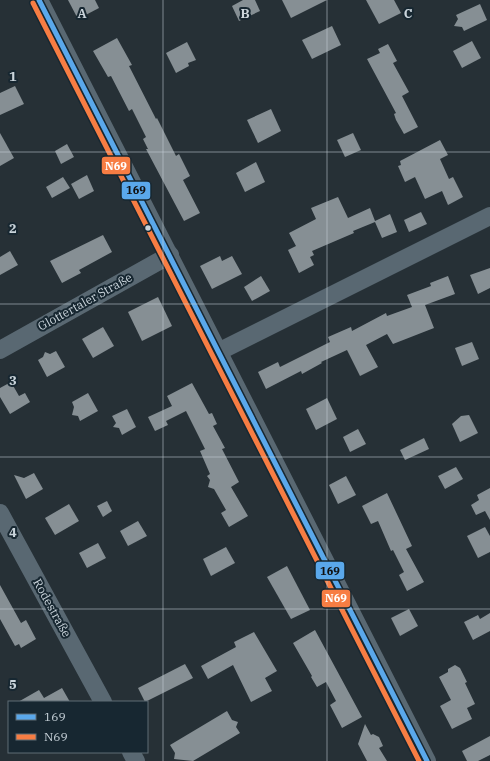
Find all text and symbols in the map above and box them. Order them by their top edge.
text: A [77,5,87,22]
text: B [240,5,250,22]
text: C [404,5,413,22]
text: 1 [9,68,17,85]
line badge: N69 [101,156,131,175]
text: N69 [105,159,127,173]
line badge: 169 [121,181,151,200]
text: 169 [126,183,146,197]
text: 2 [9,220,17,237]
unlabelled marker [143,223,153,233]
street label: Glottertaler Straße [35,269,135,334]
text: 3 [9,372,17,389]
text: 4 [9,524,17,541]
line badge: 169 [315,561,345,580]
text: 169 [320,564,340,578]
street label: Rodestraße [30,576,75,640]
line badge: N69 [321,589,351,608]
text: N69 [325,591,347,605]
text: 5 [9,676,17,693]
legend [8,701,148,753]
text: 169 [44,709,66,724]
text: N69 [44,729,68,744]

